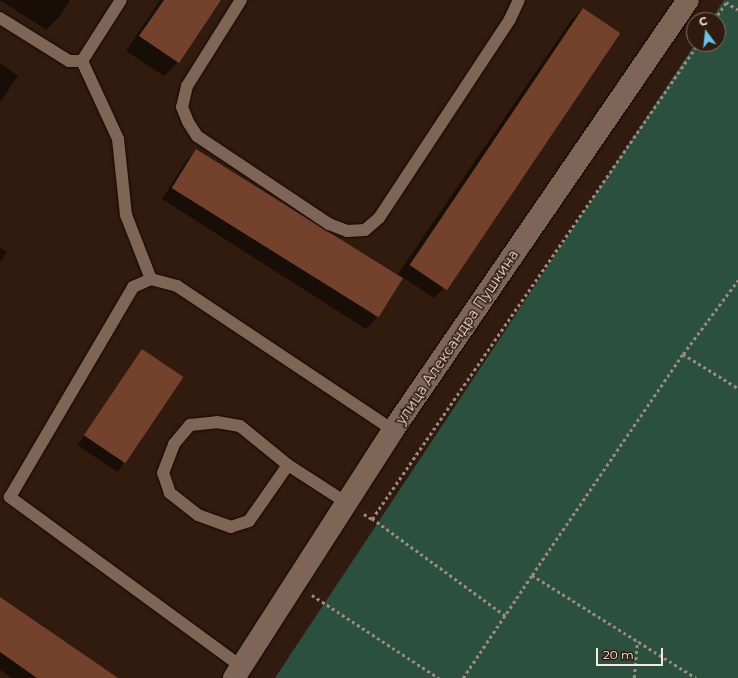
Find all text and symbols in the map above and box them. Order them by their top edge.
north arrow [686,12,726,52]
text: С [697,14,709,29]
street label: улица Александра Пушкина [392,247,522,427]
scale bar [598,640,665,666]
text: 20 m [603,647,634,662]

